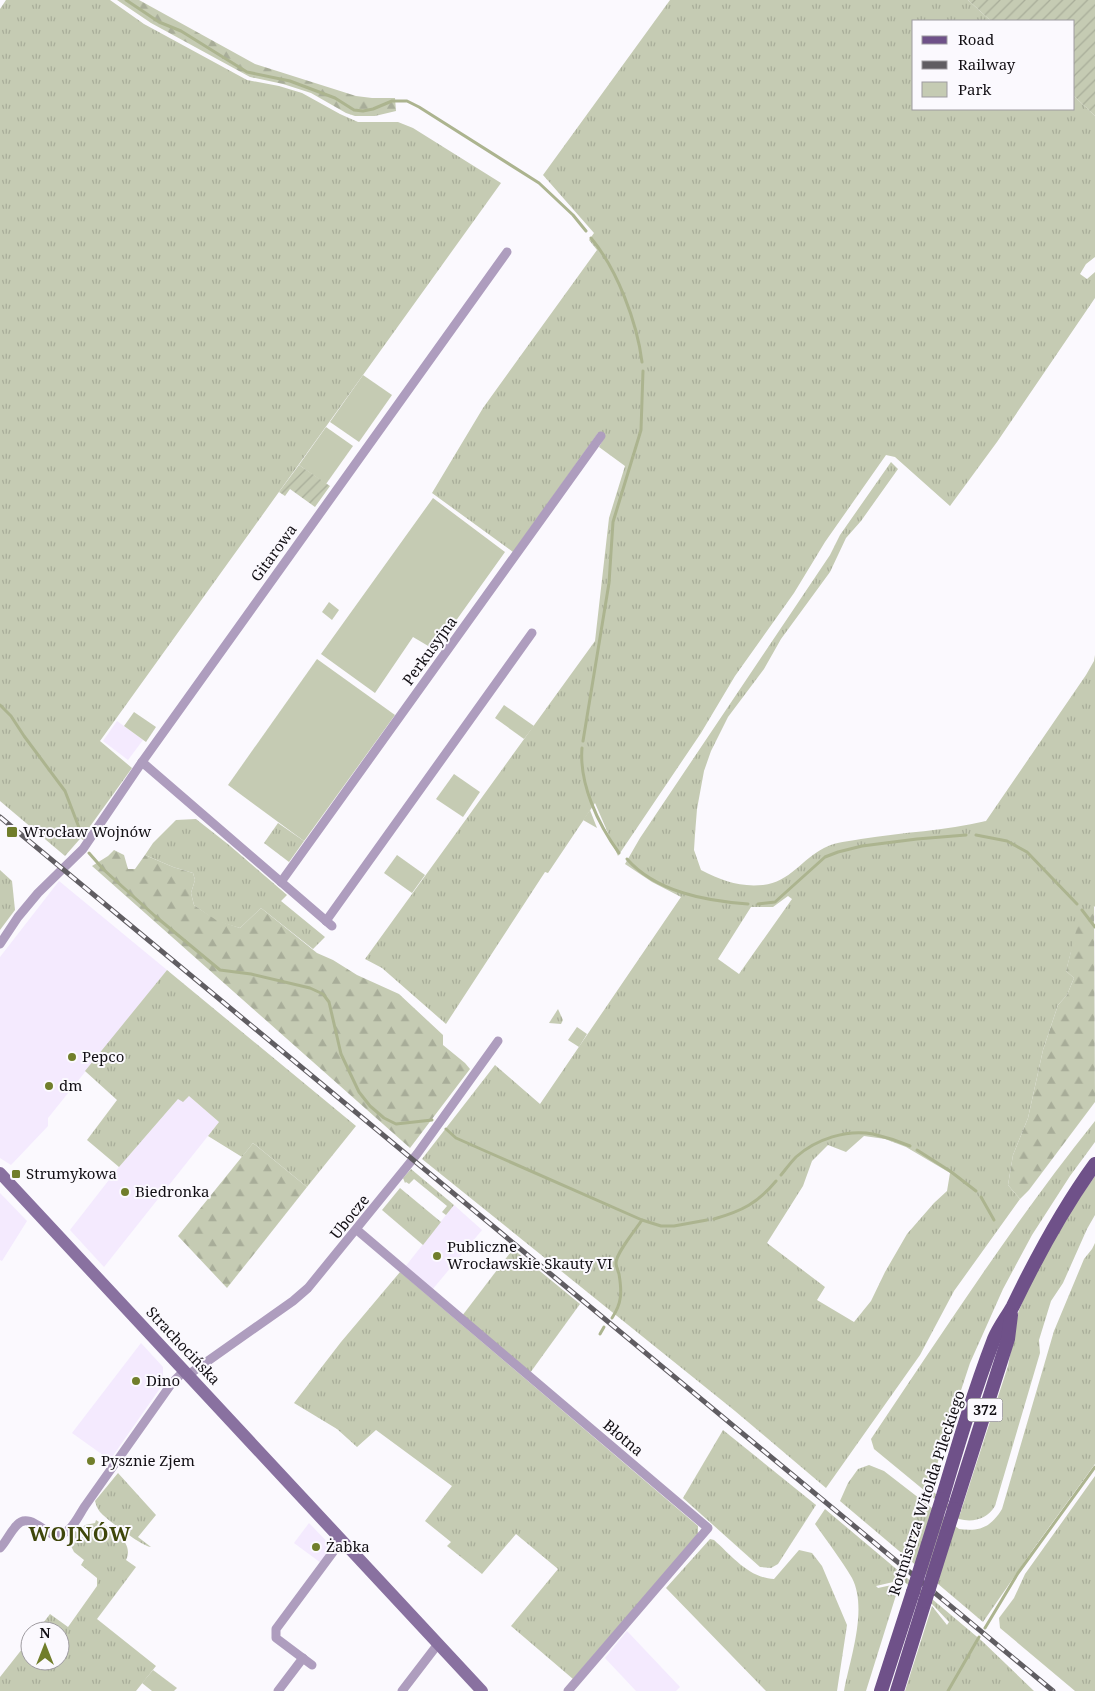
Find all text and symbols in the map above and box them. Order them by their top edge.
legend [912,20,1075,110]
text: Road [958,29,994,49]
text: Railway [958,54,1016,74]
text: Park [958,79,992,99]
street label: Gitarowa [246,520,301,585]
street label: Perkusyjna [397,612,461,689]
place label: Wrocław Wojnów [23,821,151,841]
marker: Wrocław Wojnów [5,825,19,839]
place label: Pepco [82,1046,124,1066]
marker: Pepco [66,1051,78,1063]
place label: dm [59,1075,82,1095]
marker: dm [43,1080,55,1092]
place label: Strumykowa [26,1163,117,1183]
marker: Strumykowa [10,1168,22,1180]
place label: Biedronka [135,1181,209,1201]
marker: Biedronka [119,1186,131,1198]
street label: Ubocze [325,1190,373,1243]
place label: Publiczne Wrocławskie Skauty VI [447,1236,613,1273]
marker: Publiczne Wrocławskie Skauty VI [431,1250,443,1262]
street label: Strachocińska [142,1302,225,1389]
place label: Dino [146,1370,180,1390]
marker: Dino [130,1375,142,1387]
street label: Rotmistrza Witolda Pileckiego [883,1387,969,1598]
road number: 372 [968,1398,1002,1422]
street label: Błotna [599,1415,648,1460]
place label: Pysznie Zjem [101,1450,195,1470]
marker: Pysznie Zjem [85,1455,97,1467]
district label: WOJNÓW [28,1520,132,1547]
place label: Żabka [326,1536,370,1556]
marker: Żabka [310,1541,322,1553]
north arrow [20,1621,70,1671]
text: N [39,1623,51,1642]

